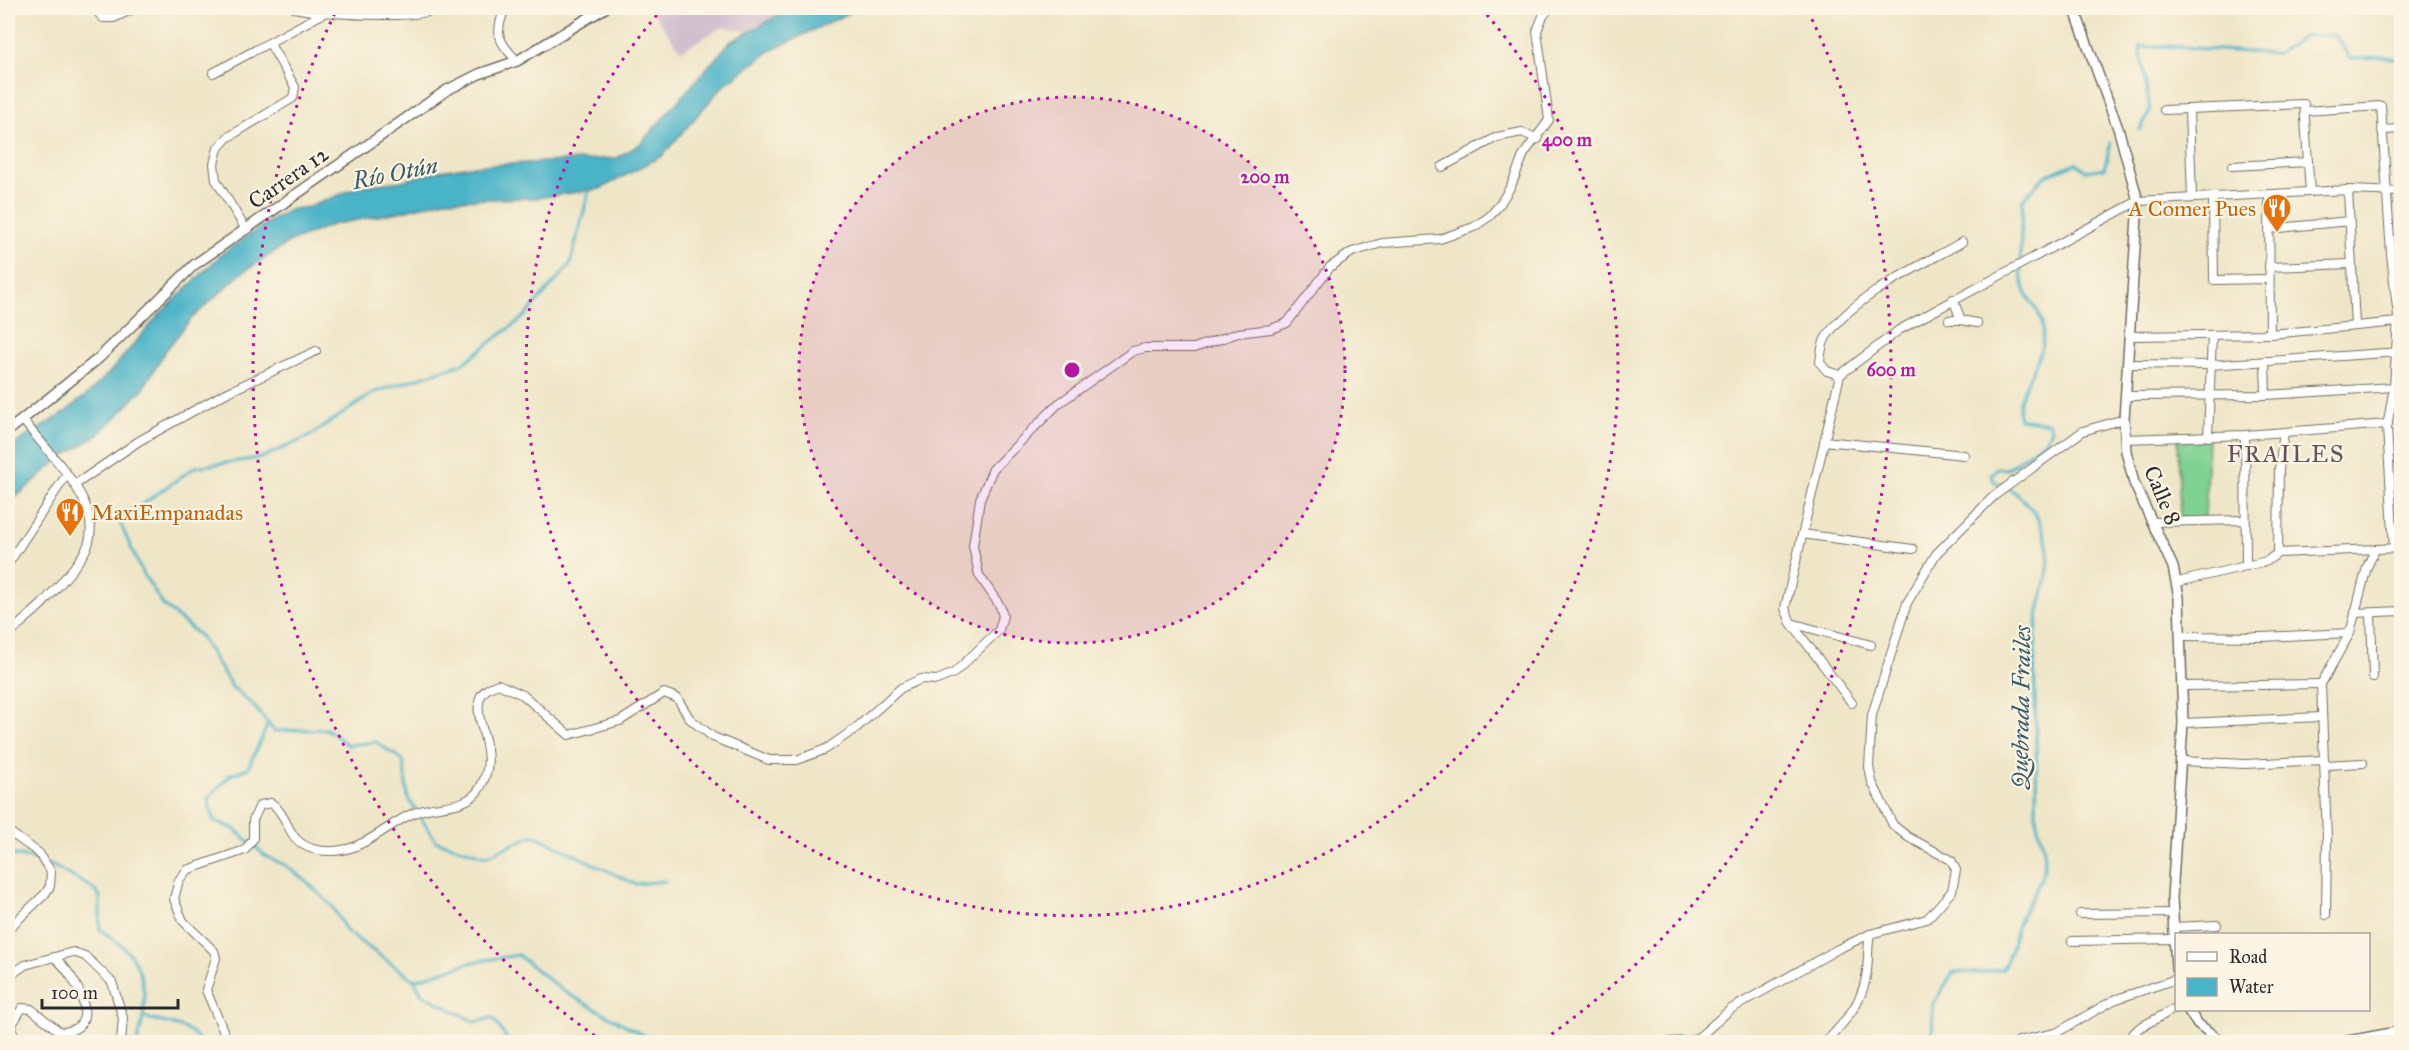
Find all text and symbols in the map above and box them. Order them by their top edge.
text: 400 m [1542,129,1593,152]
street label: Carrera 12 [243,140,334,215]
water label: Río Otún [349,150,441,196]
text: 200 m [1241,166,1290,188]
restaurant icon: A Comer Pues [2261,192,2293,234]
place label: A Comer Pues [2127,195,2256,222]
text: 600 m [1866,359,1916,381]
centre of rings [1062,360,1082,380]
district label: FRAILES [2227,439,2345,469]
street label: Calle 8 [2138,462,2187,529]
restaurant icon: MaxiEmpanadas [54,496,86,538]
place label: MaxiEmpanadas [91,499,243,526]
water label: Quebrada Frailes [2005,624,2037,790]
legend [2175,933,2370,1011]
text: Road [2229,946,2267,968]
scale bar [42,972,178,1010]
text: Water [2229,976,2274,998]
text: 100 m [51,982,98,1004]

